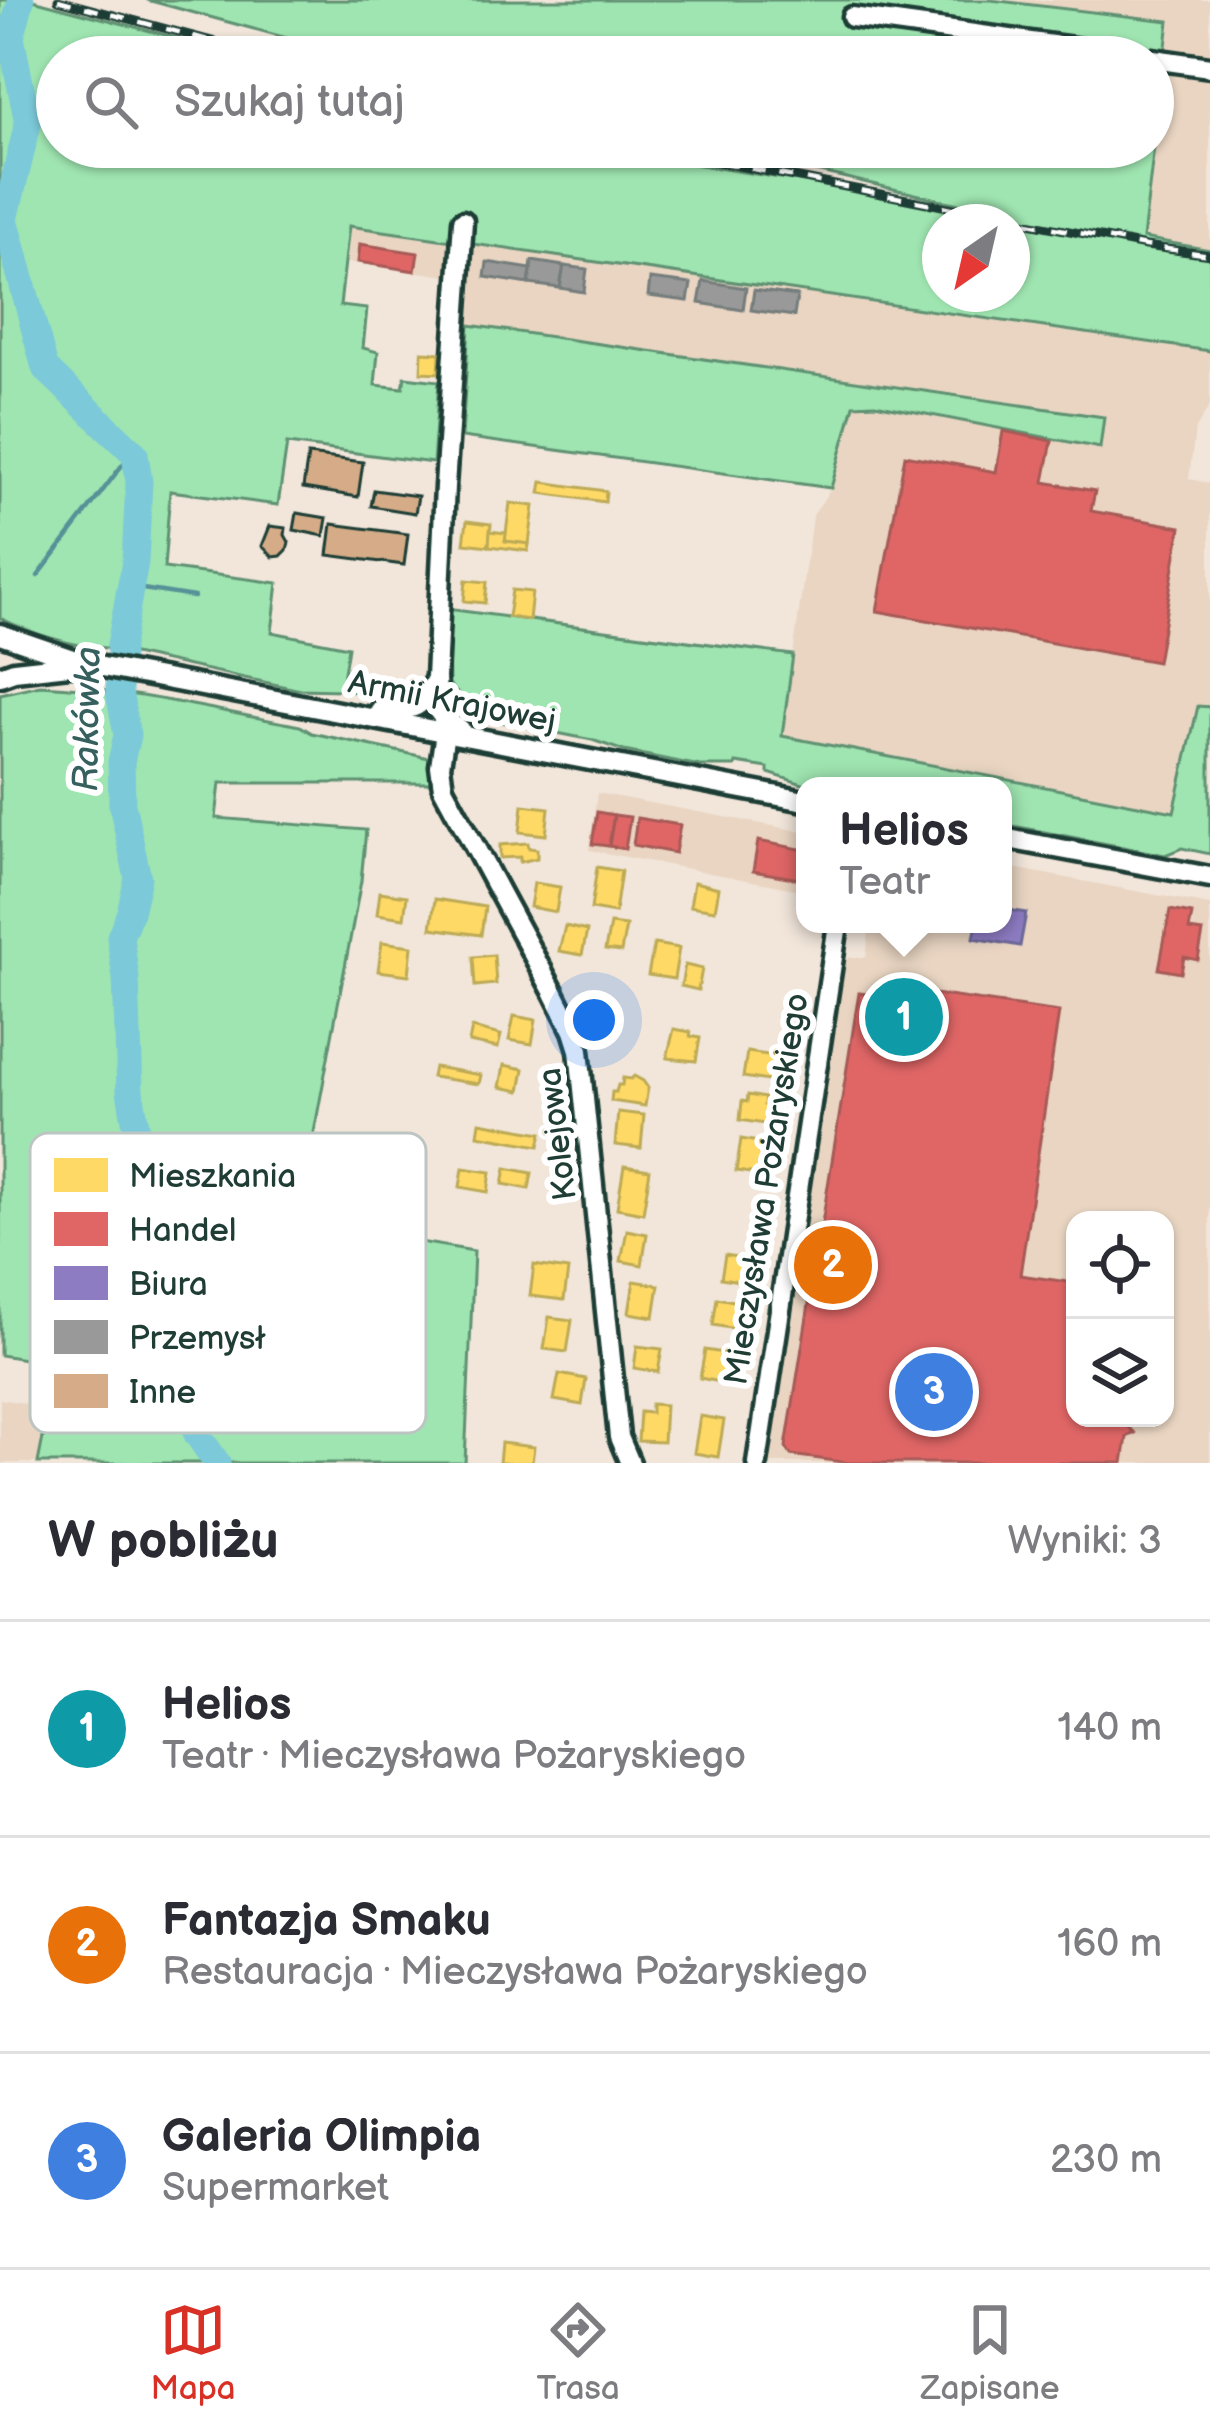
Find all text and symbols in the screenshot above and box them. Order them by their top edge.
search box [36,36,1174,168]
icon: search [78,69,144,135]
text: Szukaj tutaj [174,75,405,130]
north arrow [922,204,1030,312]
water label: Rakówka [65,646,111,792]
street label: Armii Krajowej [345,662,559,742]
popup [796,777,1012,933]
text: Helios [839,804,969,859]
text: Teatr [839,859,930,906]
pin: 1 [865,972,943,1062]
your location [564,990,624,1050]
street label: Mieczysława Pożaryskiego [716,990,818,1388]
street label: Kolejowa [530,1065,586,1203]
legend [30,1133,426,1433]
text: Mieszkania [129,1157,296,1197]
text: Handel [129,1211,236,1251]
map controls [1066,1211,1174,1427]
button: locate [1066,1211,1174,1319]
pin: 2 [794,1220,872,1310]
text: Biura [129,1265,208,1305]
text: Przemysł [129,1319,266,1359]
button: layers [1066,1319,1174,1427]
pin: 3 [895,1347,973,1437]
text: Inne [129,1373,196,1413]
text: W pobliżu [48,1511,279,1572]
text: Wyniki: 3 [1007,1518,1162,1565]
text: Helios [162,1678,291,1733]
text: 1 [79,1705,95,1752]
text: 140 m [1057,1705,1162,1752]
text: Teatr · Mieczysława Pożaryskiego [162,1733,746,1780]
text: Fantazja Smaku [162,1894,491,1949]
text: 2 [75,1921,99,1968]
text: 160 m [1057,1921,1162,1968]
text: Restauracja · Mieczysława Pożaryskiego [162,1949,868,1996]
text: Galeria Olimpia [162,2110,481,2165]
text: 3 [76,2137,98,2184]
text: 230 m [1050,2137,1162,2184]
text: Supermarket [162,2165,389,2212]
tab: Mapa [150,2297,235,2409]
tab: Trasa [536,2297,620,2409]
tab: Zapisane [921,2297,1060,2409]

